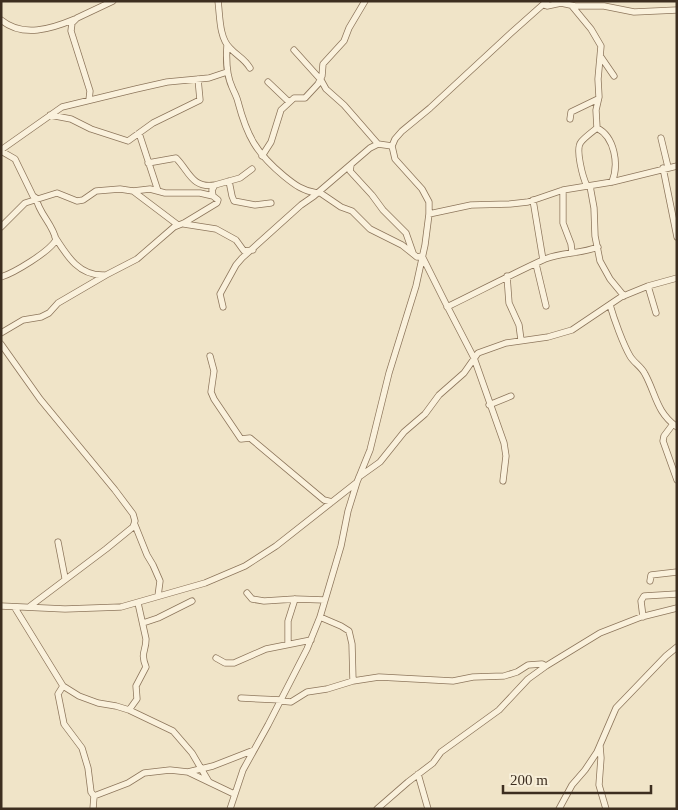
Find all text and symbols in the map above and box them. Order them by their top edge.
scale bar [503,762,650,794]
text: 200 m [510,772,548,788]

